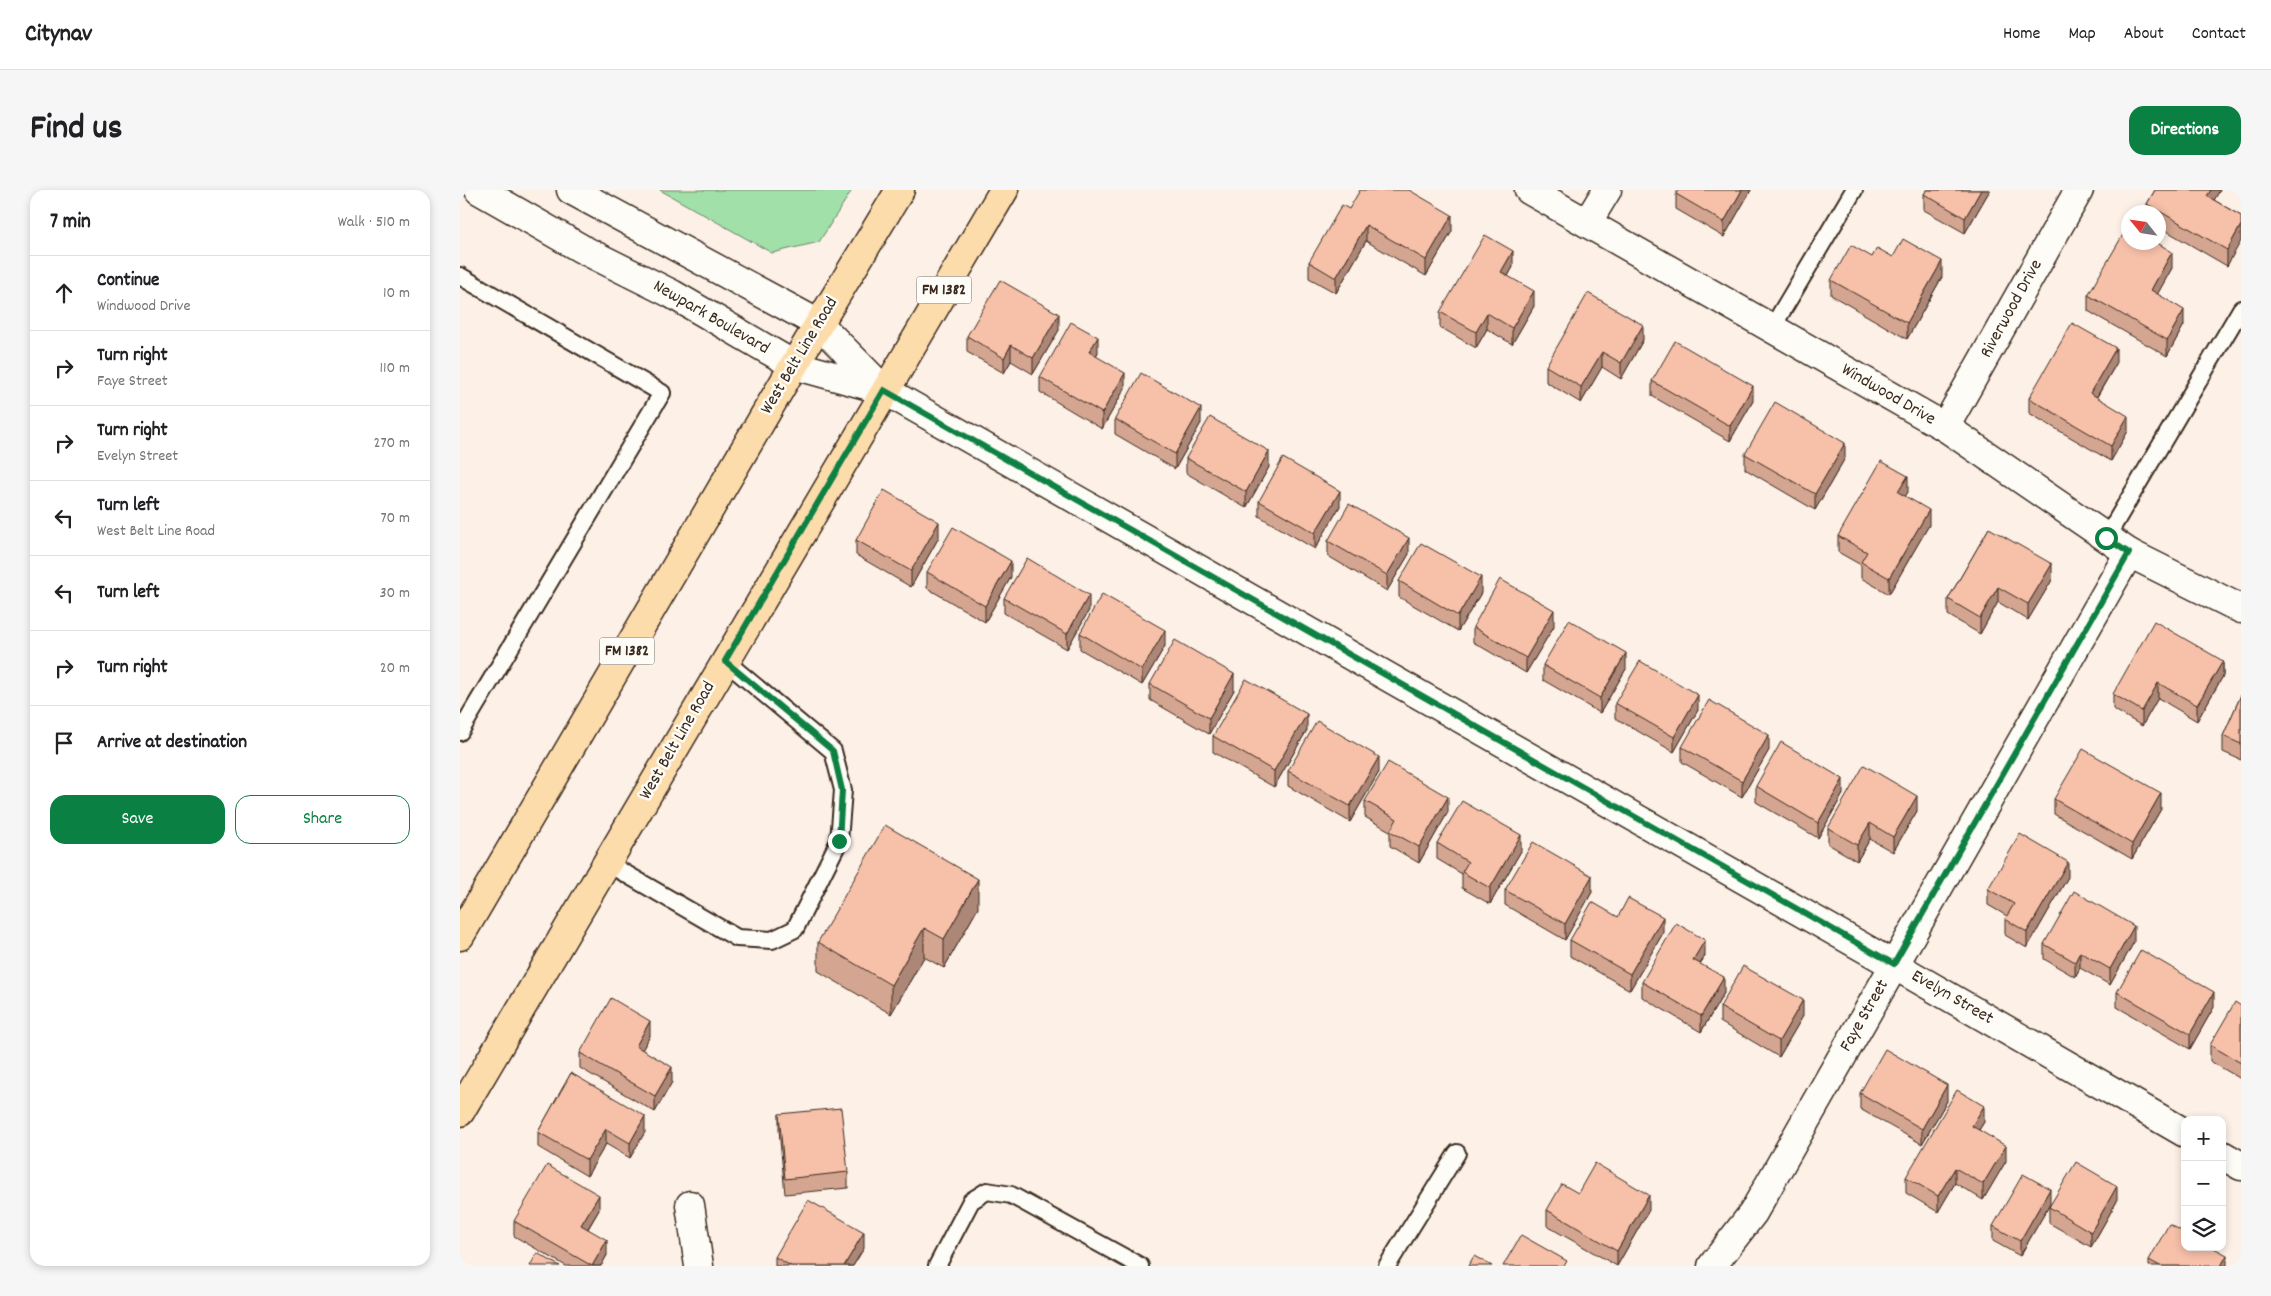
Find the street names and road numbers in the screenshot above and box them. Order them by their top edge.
street label: Riverwood Drive [1975,255,2049,363]
street label: Newpark Boulevard [648,274,774,362]
road number: FM 1382 [916,276,972,304]
street label: West Belt Line Road [755,293,845,419]
street label: Windwood Drive [1836,358,1940,432]
road number: FM 1382 [600,638,654,664]
street label: West Belt Line Road [634,677,722,805]
street label: Evelyn Street [1906,964,1998,1032]
street label: Faye Street [1834,975,1896,1057]

